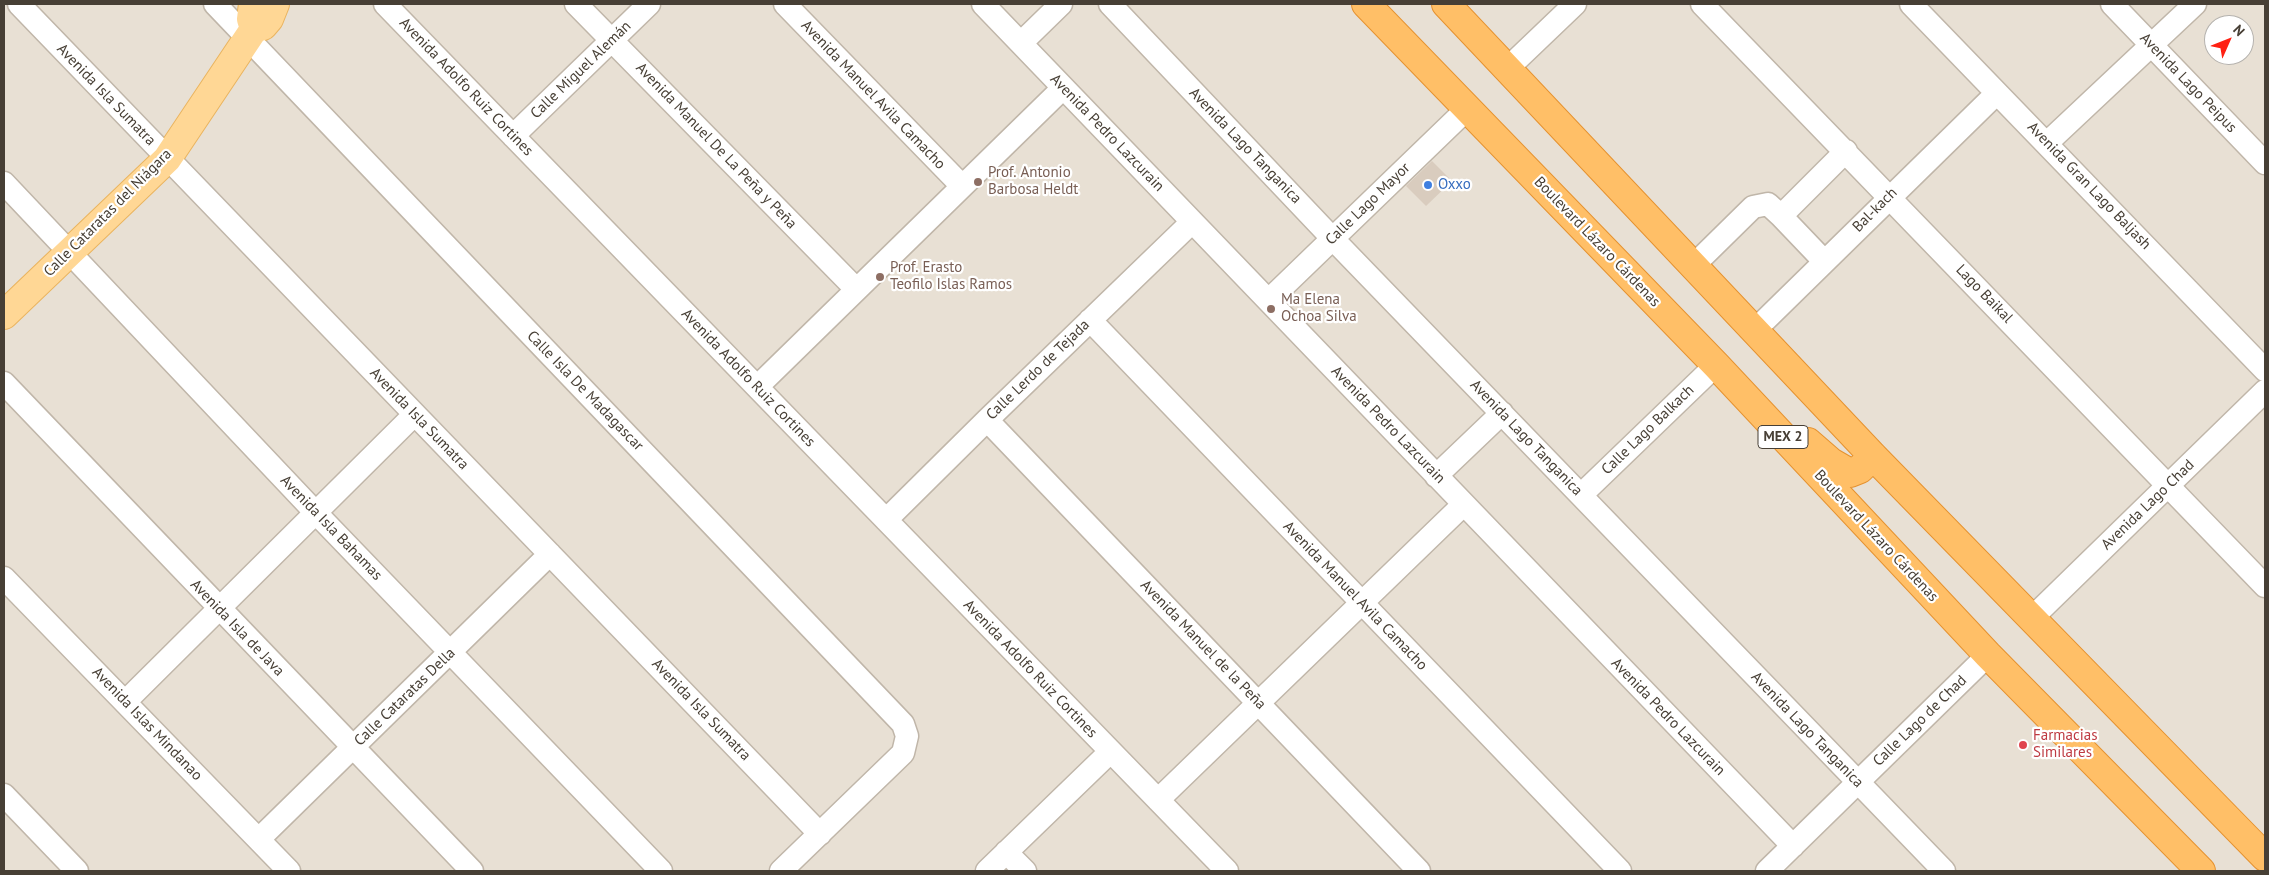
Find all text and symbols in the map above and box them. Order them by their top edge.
street label: Avenida Adolfo Ruiz Cortines [395,14,537,160]
north arrow [2204,15,2254,65]
street label: Calle Miguel Alemán [527,17,635,123]
street label: Avenida Manuel Avila Camacho [797,17,949,173]
text: N [2229,21,2249,40]
street label: Avenida Lago Peipus [2136,29,2240,137]
street label: Avenida Isla Sumatra [53,40,159,150]
street label: Avenida Manuel De La Peña y Peña [632,59,800,233]
street label: Avenida Pedro Lazcurain [1046,71,1168,195]
street label: Avenida Lago Tanganica [1185,84,1305,208]
street label: Avenida Gran Lago Baljash [2023,119,2155,253]
street label: Calle Cataratas del Niágara [40,145,176,281]
street label: Calle Lago Mayor [1322,159,1414,249]
place label: Prof. Antonio Barbosa Heldt [988,164,1078,199]
street label: Boulevard Lázaro Cárdenas [1530,173,1664,311]
marker: Prof. Antonio Barbosa Heldt [972,176,984,188]
place label: Oxxo [1438,176,1471,194]
marker: Oxxo [1422,179,1434,191]
street label: Bal-kach [1849,184,1901,236]
place label: Prof. Erasto Teofilo Islas Ramos [890,259,1012,294]
street label: Lago Baikal [1952,261,2016,327]
marker: Prof. Erasto Teofilo Islas Ramos [874,271,886,283]
place label: Ma Elena Ochoa Silva [1281,291,1357,326]
marker: Ma Elena Ochoa Silva [1265,303,1277,315]
street label: Avenida Adolfo Ruiz Cortines [677,305,819,451]
street label: Calle Lerdo de Tejada [983,316,1093,424]
street label: Calle Isla De Madagascar [523,327,647,455]
street label: Avenida Pedro Lazcurain [1327,363,1449,487]
street label: Avenida Isla Sumatra [366,364,472,474]
street label: Avenida Lago Tanganica [1466,376,1586,500]
street label: Calle Lago Balkach [1598,381,1698,479]
road number: MEX 2 [1758,426,1808,448]
street label: Avenida Lago Chad [2098,456,2198,554]
street label: Boulevard Lázaro Cárdenas [1810,466,1942,606]
street label: Avenida Isla Bahamas [276,472,386,584]
street label: Avenida Manuel Avila Camacho [1279,518,1431,674]
street label: Avenida Isla de Java [186,576,288,680]
street label: Avenida Manuel de la Peña [1136,577,1270,713]
street label: Avenida Adolfo Ruiz Cortines [959,596,1101,742]
street label: Calle Cataratas Della [351,644,459,750]
street label: Avenida Isla Sumatra [648,655,754,765]
street label: Avenida Pedro Lazcurain [1607,655,1729,779]
street label: Avenida Islas Mindanao [88,664,206,784]
street label: Avenida Lago Tanganica [1747,668,1867,792]
street label: Calle Lago de Chad [1869,672,1971,770]
place label: Farmacias Similares [2033,727,2097,762]
marker: Farmacias Similares [2017,739,2029,751]

